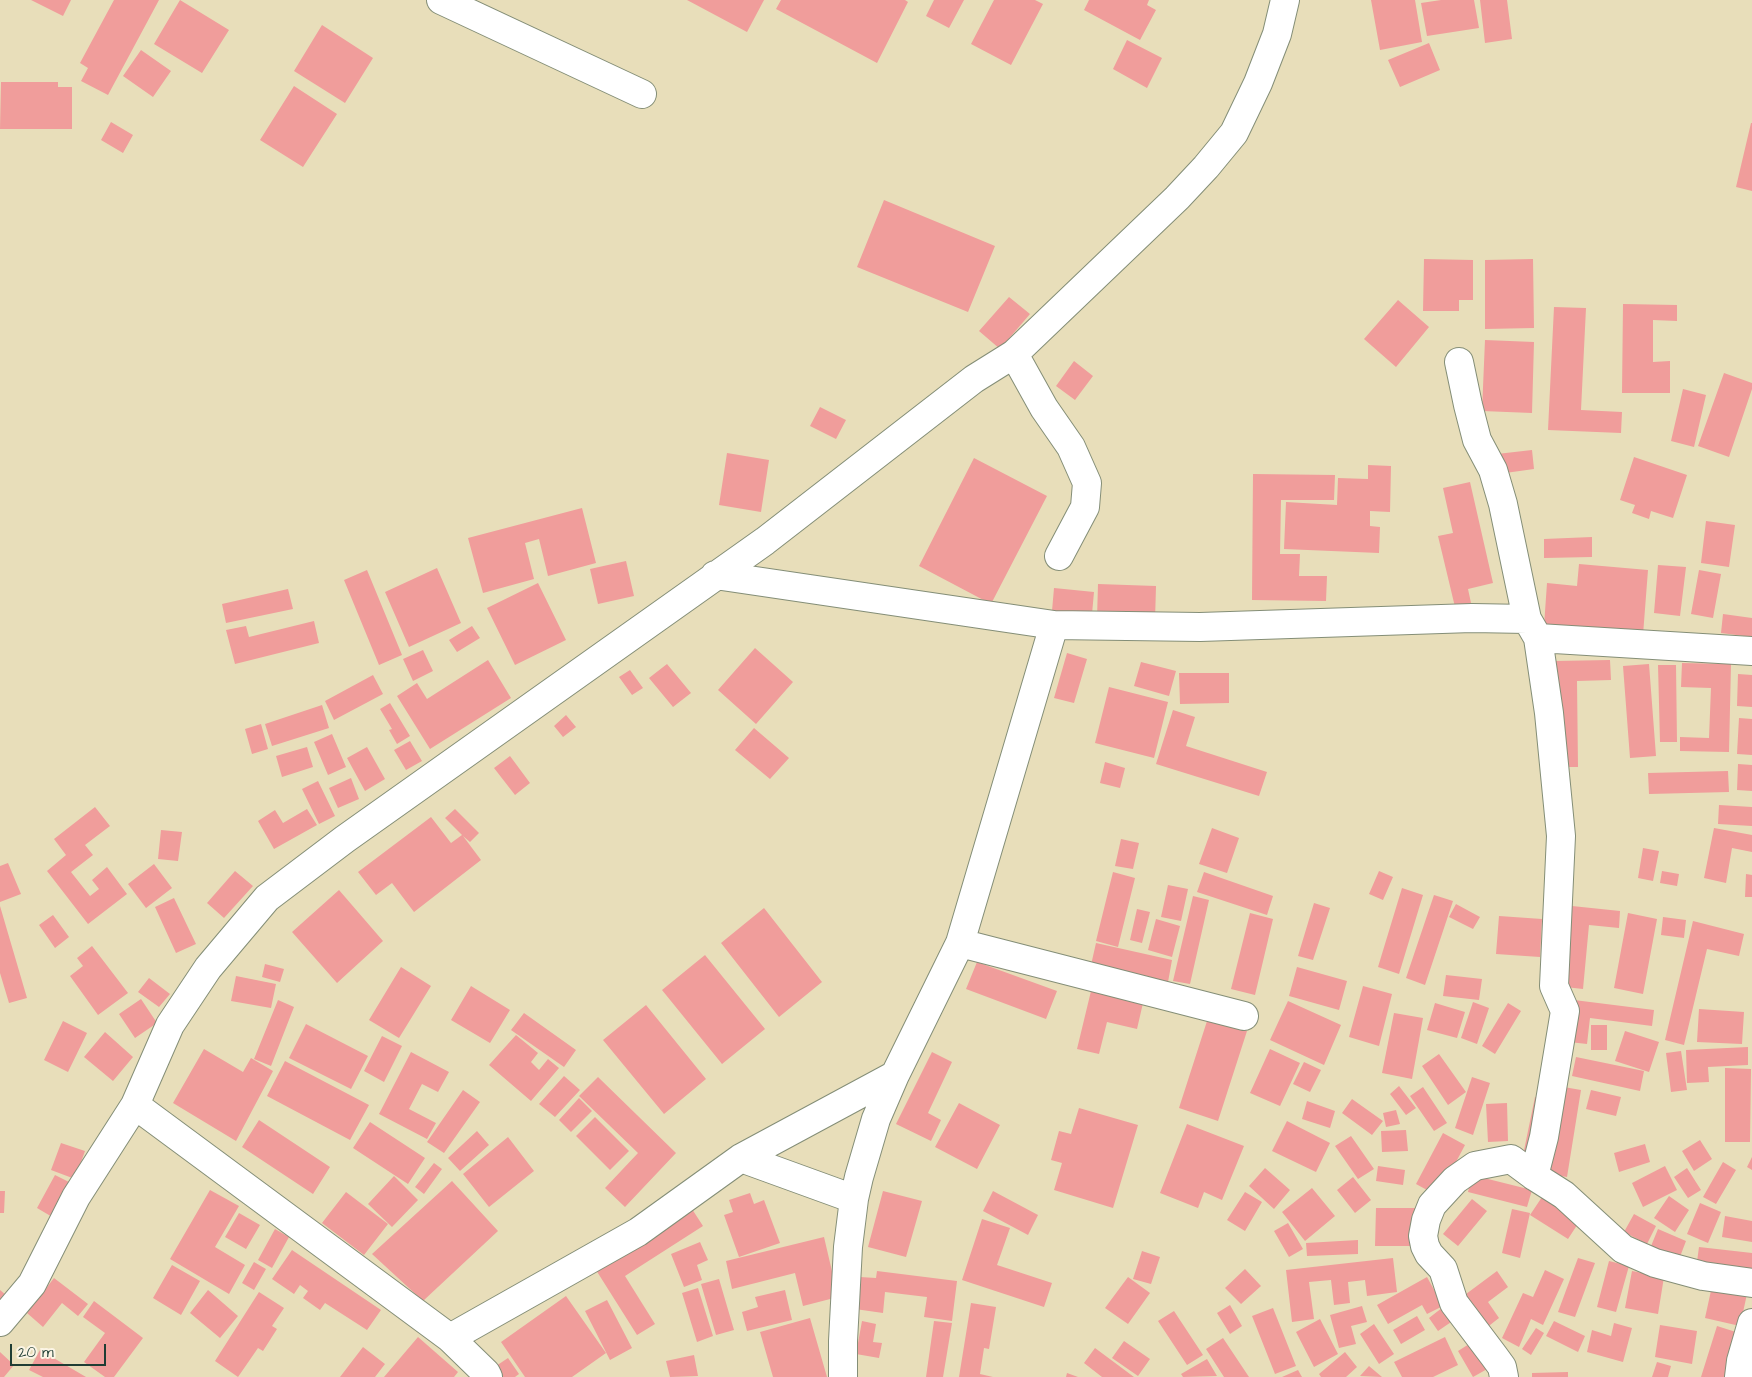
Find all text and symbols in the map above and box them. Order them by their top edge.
scale bar [12,1334,109,1366]
text: 20 m [18,1342,54,1363]

